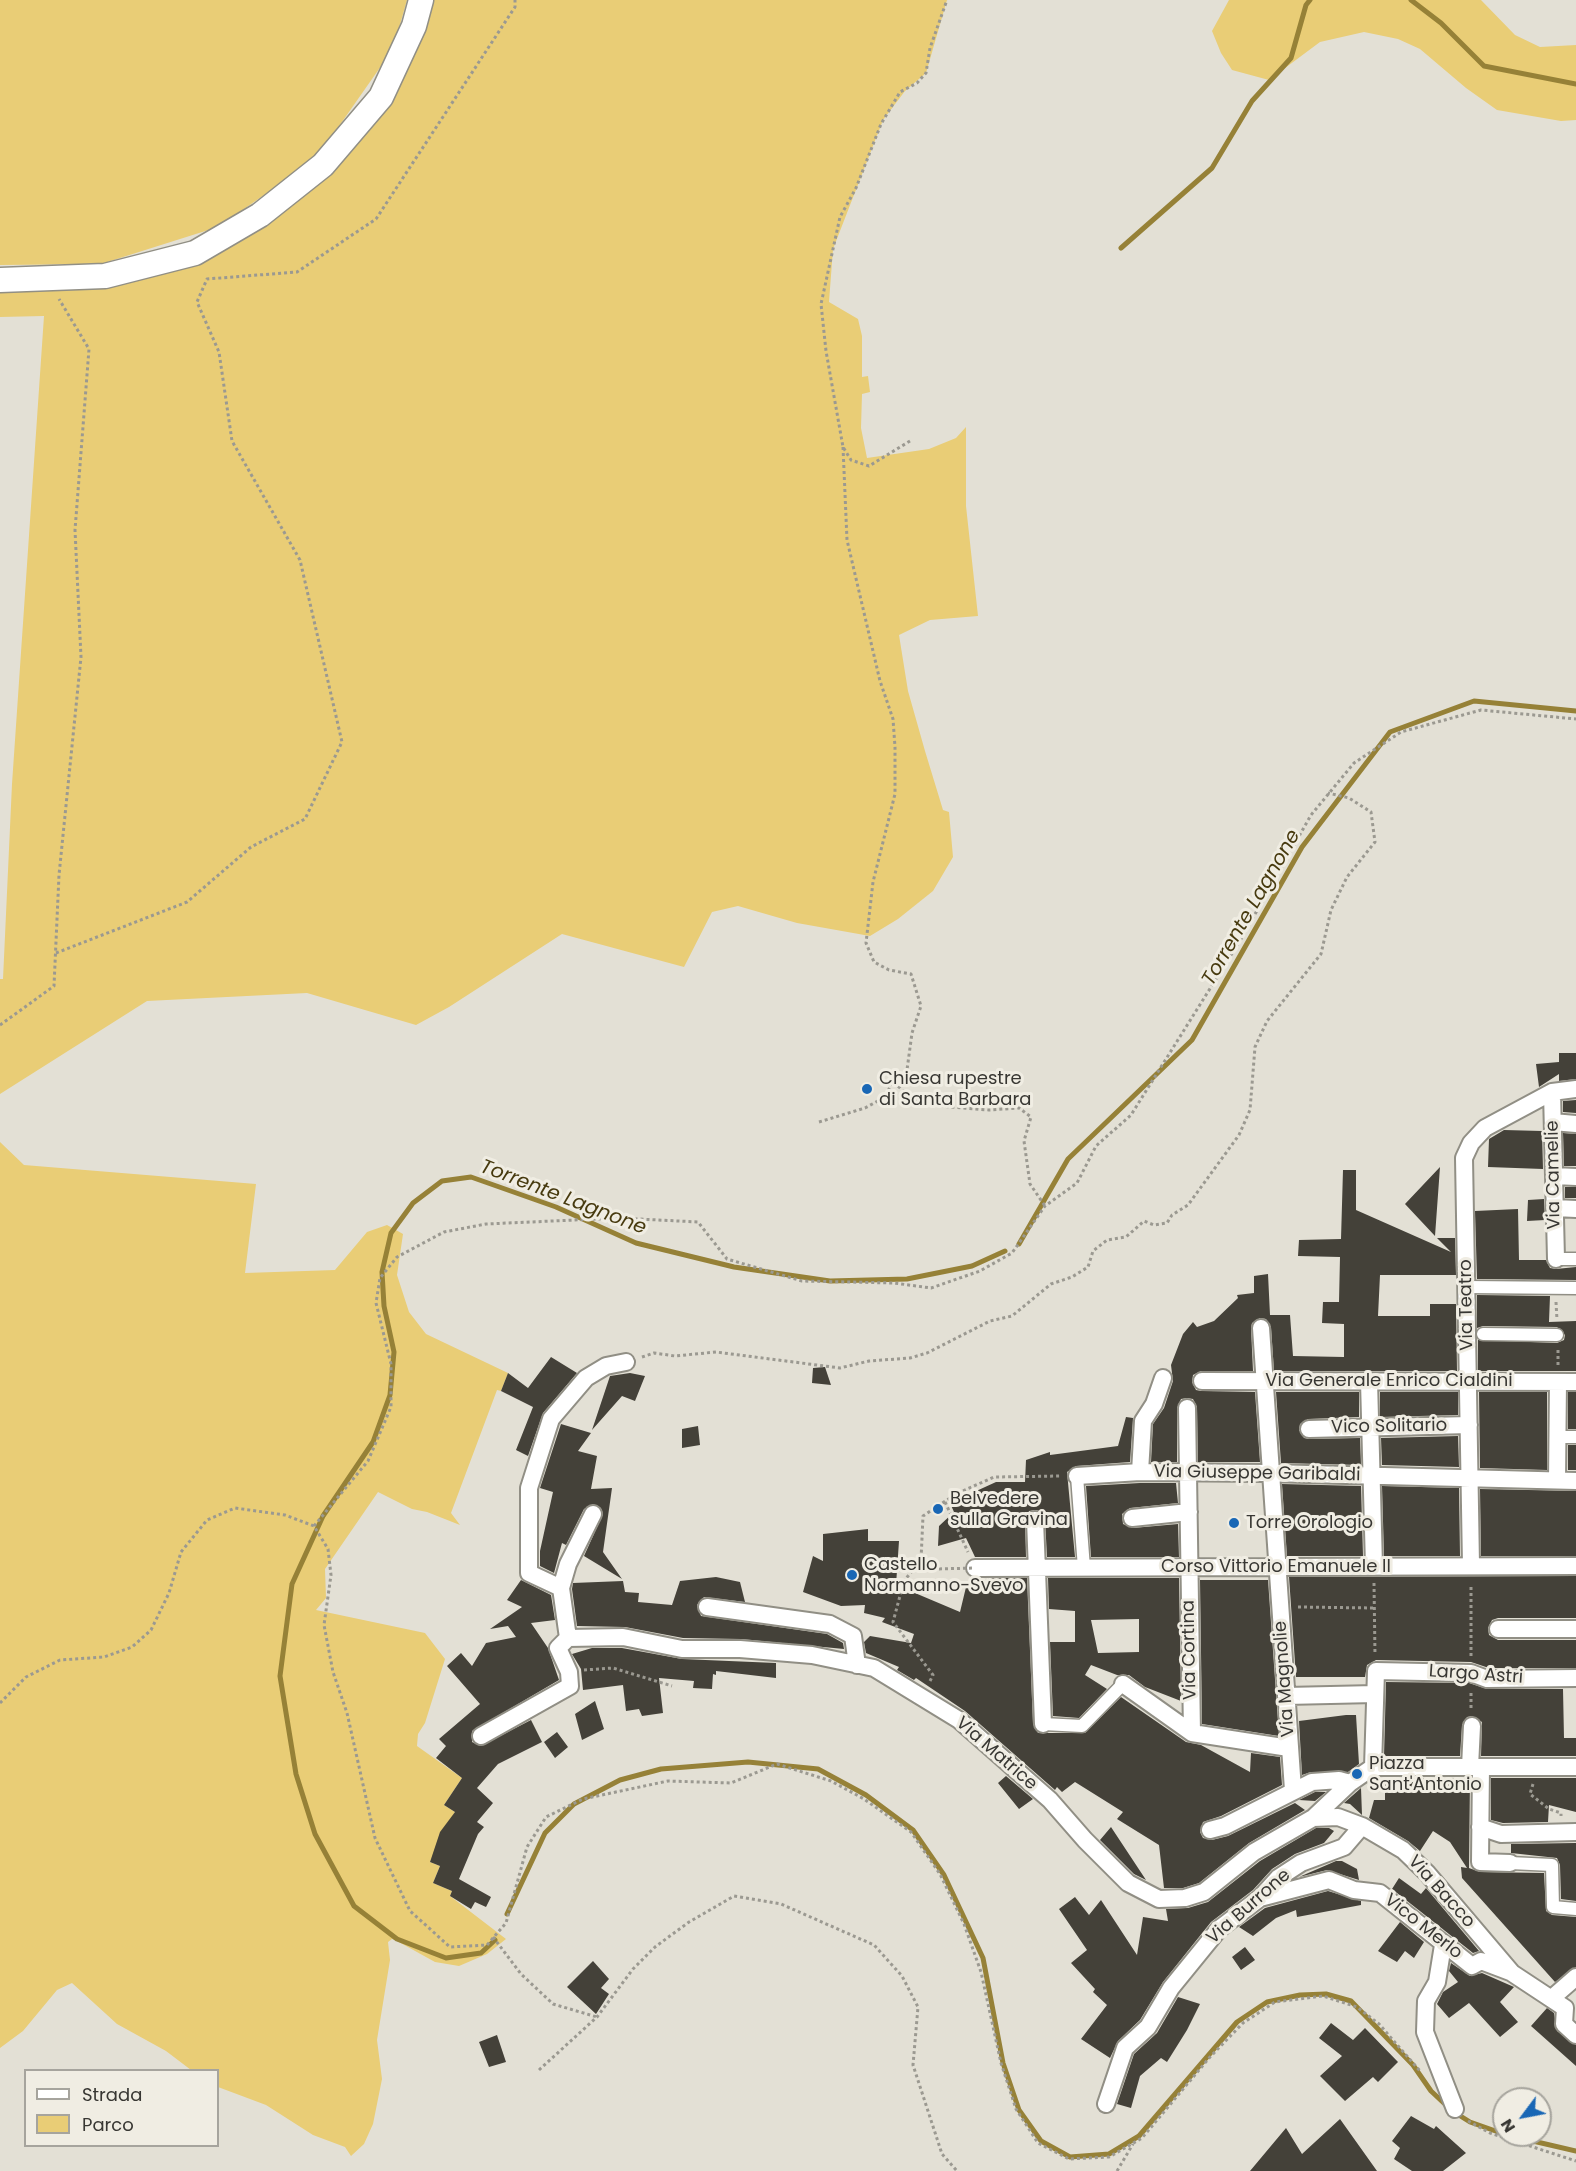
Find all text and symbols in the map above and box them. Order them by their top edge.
water label: Torrente Lagnone [1198,826,1306,990]
place label: Chiesa rupestre di Santa Barbara [879,1068,1031,1110]
marker: Chiesa rupestre di Santa Barbara [860,1082,874,1096]
street label: Via Camelie [1542,1120,1566,1230]
water label: Torrente Lagnone [477,1155,649,1241]
street label: Via Teatro [1455,1259,1479,1351]
street label: Via Generale Enrico Cialdini [1265,1370,1513,1392]
street label: Vico Solitario [1331,1415,1447,1439]
street label: Via Giuseppe Garibaldi [1153,1461,1361,1487]
place label: Belvedere sulla Gravina [950,1488,1068,1530]
marker: Belvedere sulla Gravina [931,1502,945,1516]
place label: Torre Orologio [1246,1512,1373,1534]
marker: Torre Orologio [1227,1516,1241,1530]
place label: Castello Normanno-Svevo [864,1554,1024,1596]
street label: Corso Vittorio Emanuele II [1161,1556,1391,1578]
marker: Castello Normanno-Svevo [845,1568,859,1582]
street label: Via Cortina [1178,1600,1202,1700]
street label: Via Magnolie [1270,1620,1300,1738]
street label: Largo Astri [1428,1661,1524,1689]
street label: Via Matrice [951,1713,1041,1795]
place label: Piazza Sant'Antonio [1369,1753,1482,1796]
marker: Piazza Sant'Antonio [1350,1767,1364,1781]
street label: Via Bacco [1403,1851,1479,1933]
street label: Via Burrone [1203,1865,1295,1949]
street label: Vico Merlo [1380,1890,1466,1964]
legend [24,2069,219,2147]
text: Strada [82,2082,142,2107]
north arrow [1492,2087,1552,2147]
text: Parco [82,2112,134,2137]
text: N [1495,2115,1521,2137]

